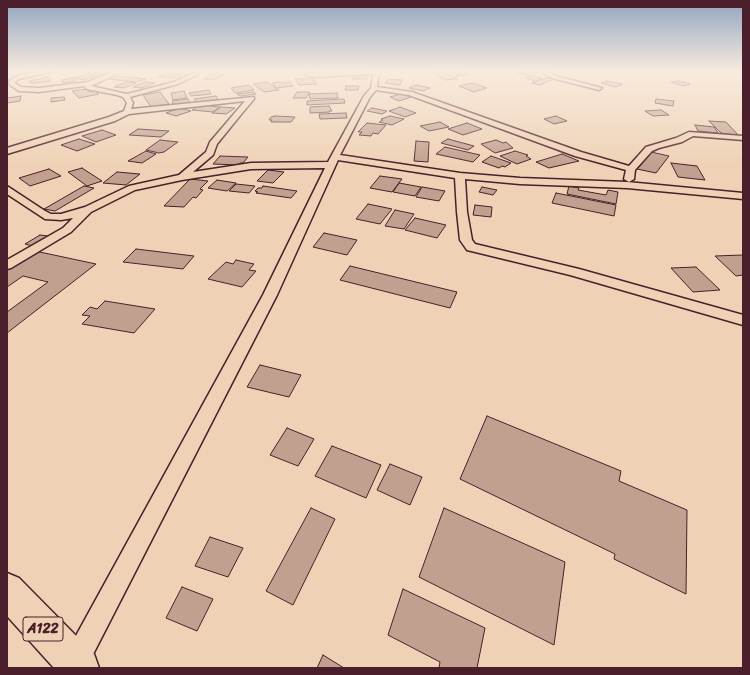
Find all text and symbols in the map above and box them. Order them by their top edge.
road number: A122 [23,617,63,641]

